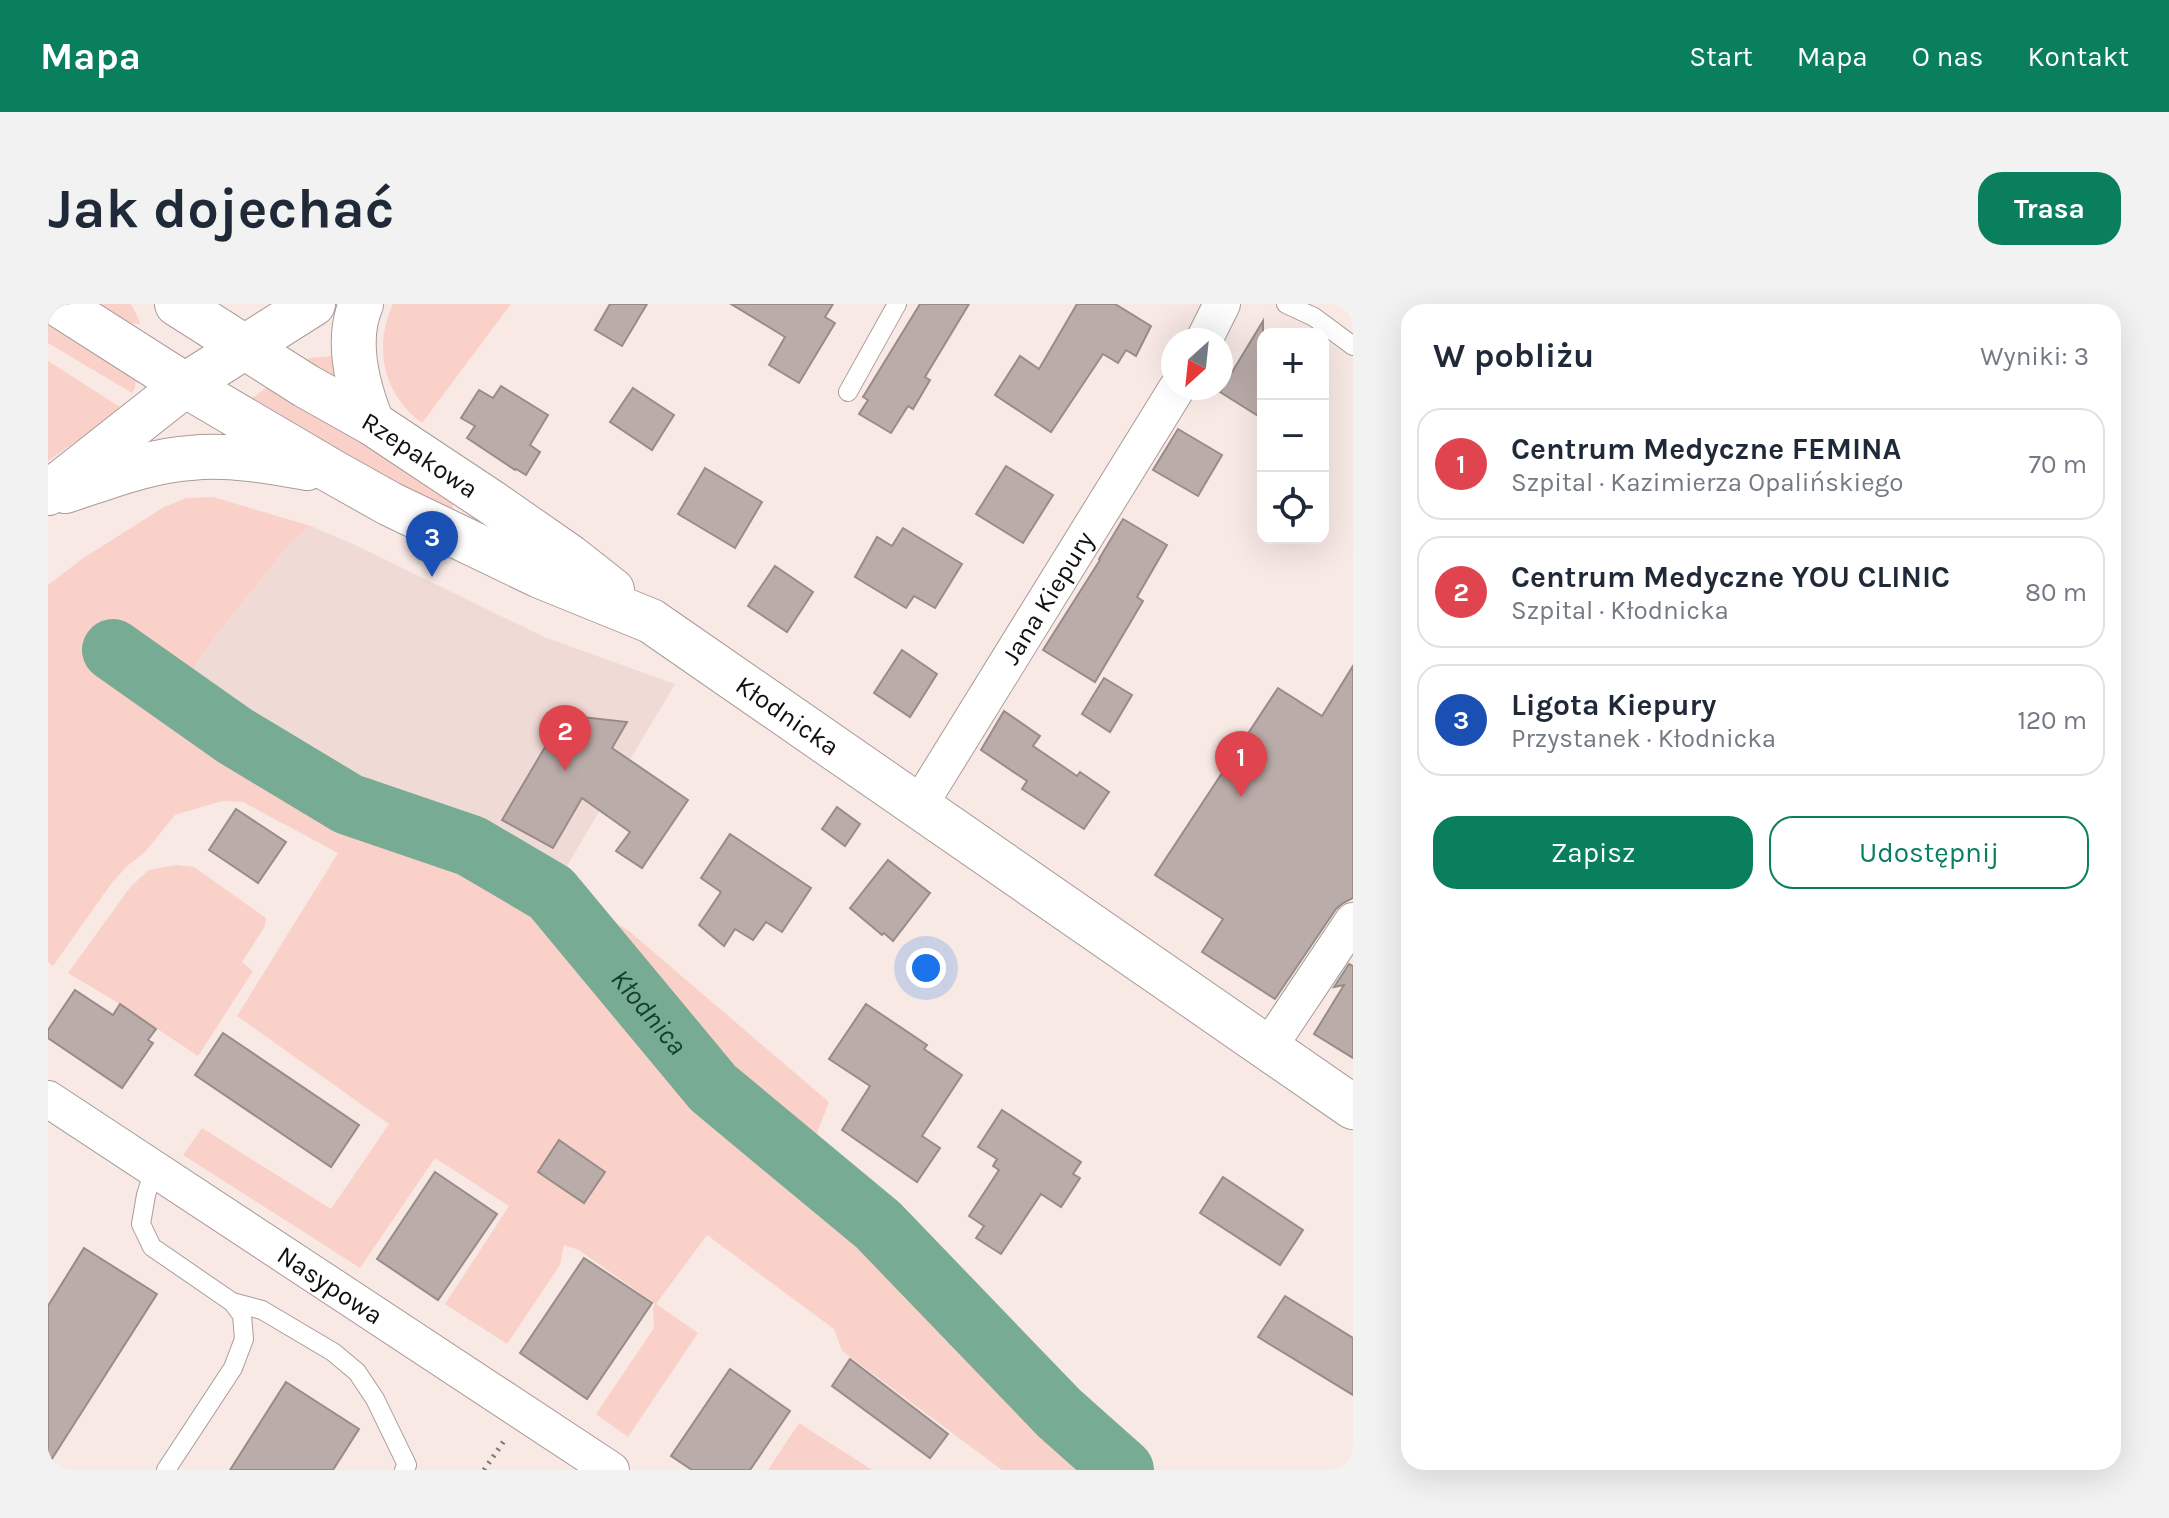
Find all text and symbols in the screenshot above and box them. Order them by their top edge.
text: Mapa [40,34,141,79]
text: Start [1689,40,1753,73]
text: Mapa [1797,40,1868,73]
text: O nas [1912,40,1984,73]
text: Kontakt [2028,40,2129,73]
button: Trasa [1978,172,2121,245]
text: Jak dojechać [48,176,394,241]
north arrow [1161,328,1233,400]
map controls [1257,328,1329,544]
button: + [1257,328,1329,400]
text: W pobliżu [1433,336,1594,376]
text: Wyniki: 3 [1980,341,2089,372]
button: − [1257,400,1329,472]
street label: Rzepakowa [356,405,484,505]
text: Centrum Medyczne FEMINA [1511,431,1901,467]
text: 1 [1456,449,1466,480]
text: 70 m [2029,449,2087,480]
text: Szpital · Kazimierza Opalińskiego [1511,467,1904,498]
button: locate [1257,472,1329,544]
pin: 3 [406,511,458,577]
street label: Jana Kiepury [995,526,1100,670]
text: Centrum Medyczne YOU CLINIC [1511,559,1950,595]
text: 2 [1453,577,1469,608]
text: 80 m [2025,577,2087,608]
text: Szpital · Kłodnicka [1511,595,1729,626]
street label: Kłodnicka [730,669,845,762]
text: Ligota Kiepury [1511,687,1716,723]
pin: 2 [539,705,591,771]
text: 3 [1453,705,1469,736]
text: 120 m [2017,705,2087,736]
text: Przystanek · Kłodnicka [1511,723,1776,754]
pin: 1 [1215,731,1267,797]
button: Zapisz [1433,816,1753,889]
button: Udostępnij [1769,816,2089,889]
your location [906,948,946,988]
water label: Kłodnica [605,962,694,1061]
street label: Nasypowa [272,1239,389,1331]

